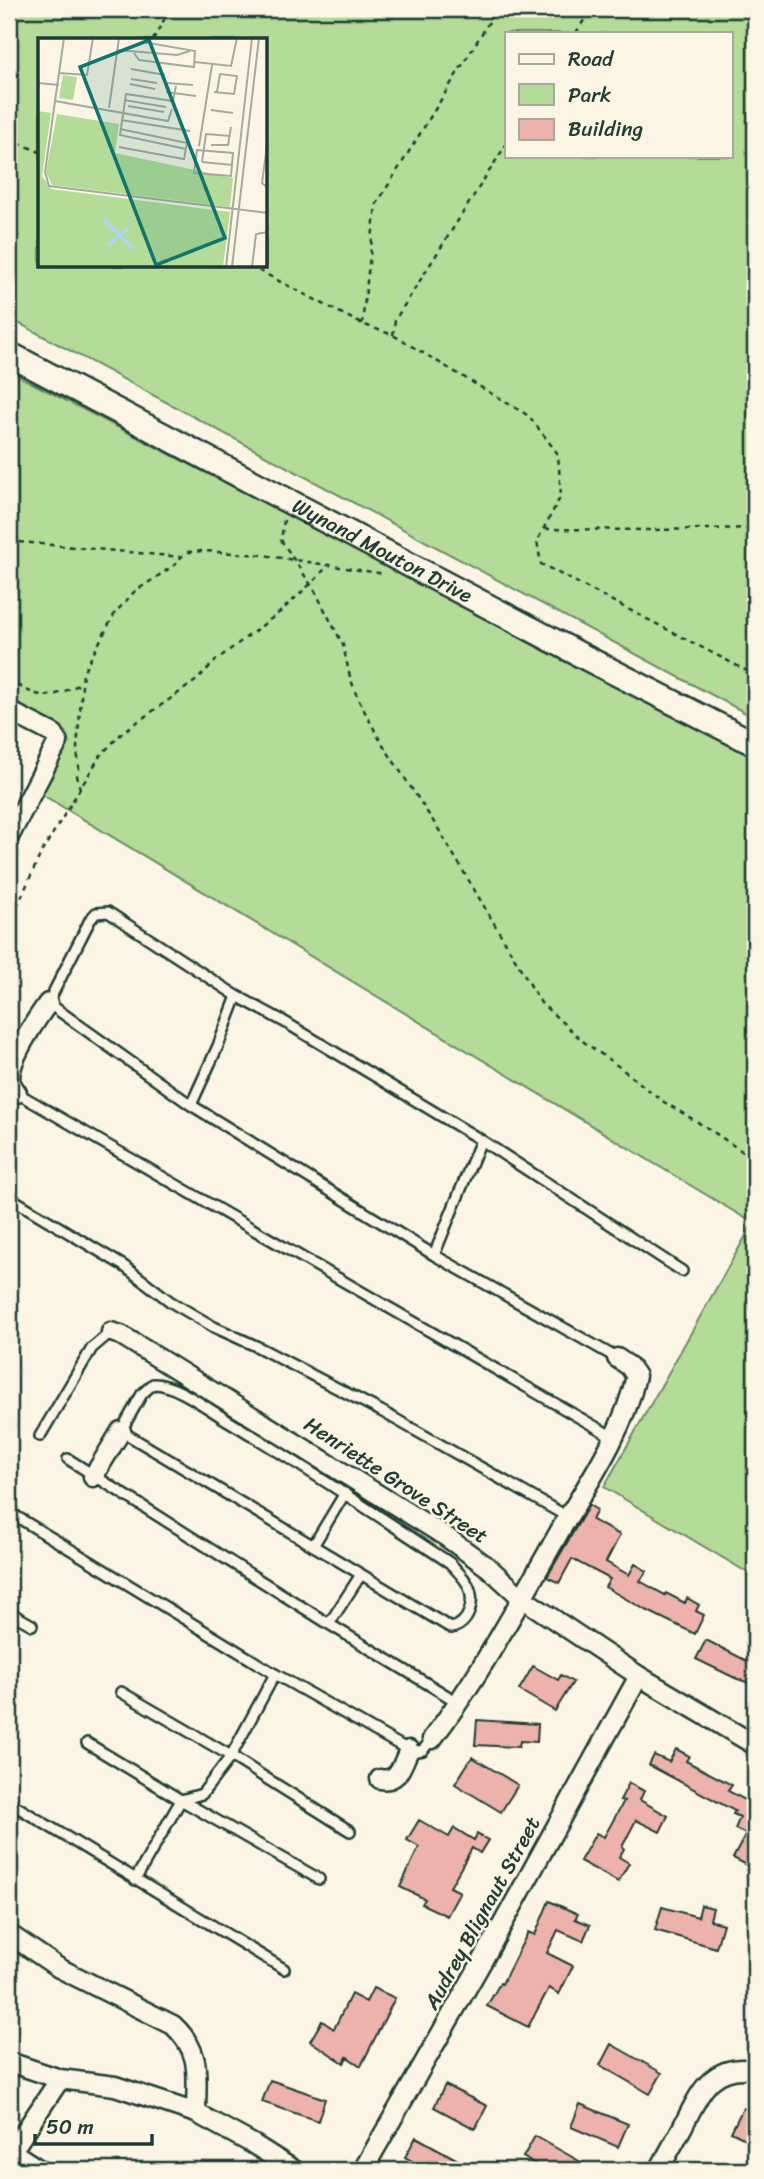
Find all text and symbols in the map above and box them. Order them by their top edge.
legend [505,32,732,158]
inset map [38,38,268,268]
text: Road [568,40,615,78]
text: Park [568,76,611,114]
text: Building [568,110,644,148]
street label: Wynand Mouton Drive [285,487,480,614]
street label: Henriette Grove Street [296,1406,496,1554]
street label: Audrey Blignaut Street [412,1809,551,2018]
scale bar [35,2102,152,2146]
text: 50 m [46,2108,94,2146]

